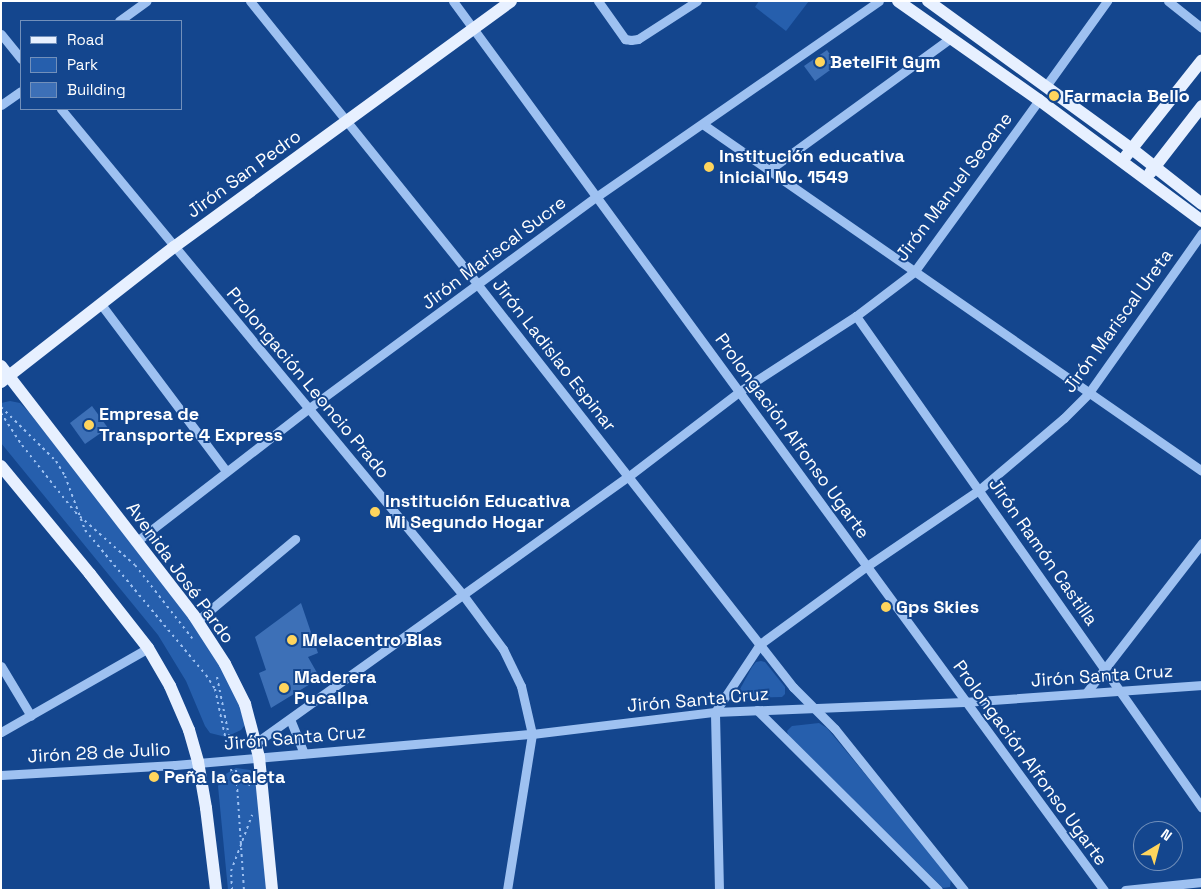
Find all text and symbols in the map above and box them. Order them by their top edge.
legend [20,20,182,110]
text: Road [67,30,104,49]
place label: BetelFit Gym [830,51,941,73]
text: Park [67,55,98,74]
marker: BetelFit Gym [814,56,826,68]
text: Building [67,80,126,99]
place label: Farmacia Bello [1064,85,1190,107]
marker: Farmacia Bello [1048,90,1060,102]
street label: Jirón Manuel Seoane [891,108,1017,266]
street label: Jirón San Pedro [183,125,305,223]
place label: Institución educativa inicial No. 1549 [719,146,905,188]
marker: Institución educativa inicial No. 1549 [703,161,715,173]
street label: Jirón Mariscal Sucre [418,192,570,314]
street label: Jirón Mariscal Ureta [1059,245,1177,397]
street label: Jirón Ladislao Espinar [488,274,620,436]
street label: Prolongación Leoncio Prado [222,283,394,483]
street label: Prolongación Alfonso Ugarte [710,329,874,543]
place label: Empresa de Transporte 4 Express [99,404,283,446]
marker: Empresa de Transporte 4 Express [83,419,95,431]
street label: Jirón Ramón Castilla [984,474,1102,630]
place label: Institución Educativa Mi Segundo Hogar [385,491,570,534]
street label: Avenida José Pardo [122,498,238,648]
marker: Institución Educativa Mi Segundo Hogar [369,506,381,518]
place label: Gps Skies [896,596,979,618]
marker: Gps Skies [880,601,892,613]
place label: Melacentro Blas [302,629,442,651]
marker: Melacentro Blas [286,634,298,646]
street label: Prolongación Alfonso Ugarte [948,656,1112,870]
street label: Jirón Santa Cruz [1030,660,1174,692]
place label: Maderera Pucallpa [294,667,376,710]
marker: Maderera Pucallpa [278,682,290,694]
street label: Jirón Santa Cruz [626,683,770,717]
street label: Jirón Santa Cruz [223,721,367,755]
street label: Jirón 28 de Julio [27,738,171,768]
place label: Peña la caleta [164,766,285,788]
marker: Peña la caleta [148,771,160,783]
north arrow [1133,821,1183,871]
text: N [1157,825,1176,845]

